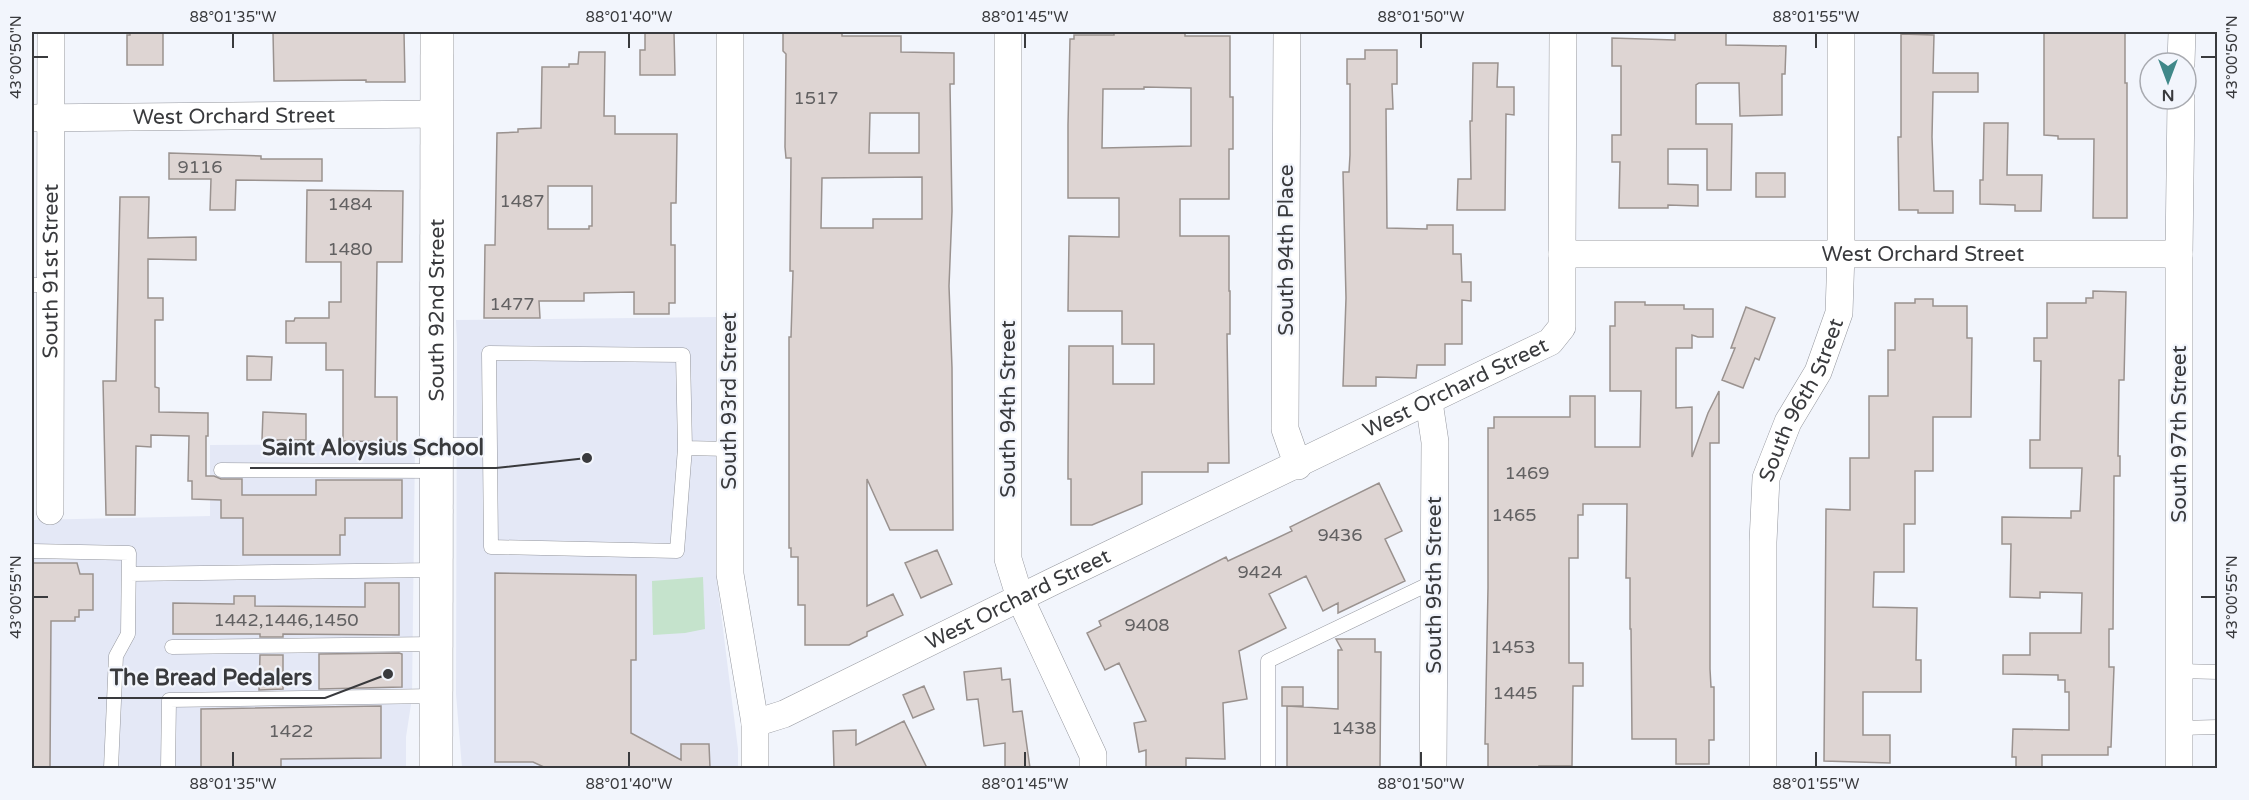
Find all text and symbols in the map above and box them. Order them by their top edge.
text: 88°01'35"W [190,8,276,26]
text: 88°01'40"W [586,8,672,26]
text: 88°01'45"W [982,8,1068,26]
text: 88°01'50"W [1378,8,1464,26]
text: 88°01'55"W [1773,8,1859,26]
text: 43°00'50"N [7,15,25,99]
text: 43°00'50"N [2223,15,2241,99]
north arrow [2138,51,2198,111]
text: N [2162,85,2174,105]
house number: 1517 [793,87,839,109]
street label: West Orchard Street [133,103,335,130]
house number: 9116 [177,156,223,178]
street label: South 94th Place [1274,164,1299,336]
street label: South 91st Street [38,184,64,358]
house number: 1487 [499,190,545,212]
house number: 1484 [327,193,373,215]
street label: South 92nd Street [424,219,450,401]
house number: 1480 [327,238,373,260]
street label: West Orchard Street [1822,242,2024,267]
house number: 1477 [489,293,535,315]
street label: South 93rd Street [717,312,742,490]
street label: South 96th Street [1754,315,1849,485]
street label: South 94th Street [996,320,1021,498]
street label: West Orchard Street [1359,333,1552,443]
street label: South 97th Street [2167,345,2192,523]
callout: Saint Aloysius School [250,428,496,468]
text: Saint Aloysius School [262,435,484,461]
house number: 1469 [1504,462,1550,484]
street label: South 95th Street [1422,496,1447,674]
house number: 1465 [1491,504,1537,526]
house number: 9436 [1317,524,1363,546]
street label: West Orchard Street [922,544,1115,655]
text: 43°00'55"N [7,555,25,639]
text: 43°00'55"N [2223,555,2241,639]
house number: 9424 [1237,561,1283,583]
house number: 1442,1446,1450 [213,609,359,631]
house number: 9408 [1124,614,1170,636]
house number: 1453 [1490,636,1536,658]
callout: The Bread Pedalers [98,658,325,698]
text: The Bread Pedalers [109,665,313,691]
house number: 1445 [1492,682,1538,704]
house number: 1438 [1331,717,1377,739]
house number: 1422 [268,720,314,742]
text: 88°01'35"W [190,775,276,793]
text: 88°01'40"W [586,775,672,793]
text: 88°01'45"W [982,775,1068,793]
text: 88°01'50"W [1378,775,1464,793]
text: 88°01'55"W [1773,775,1859,793]

